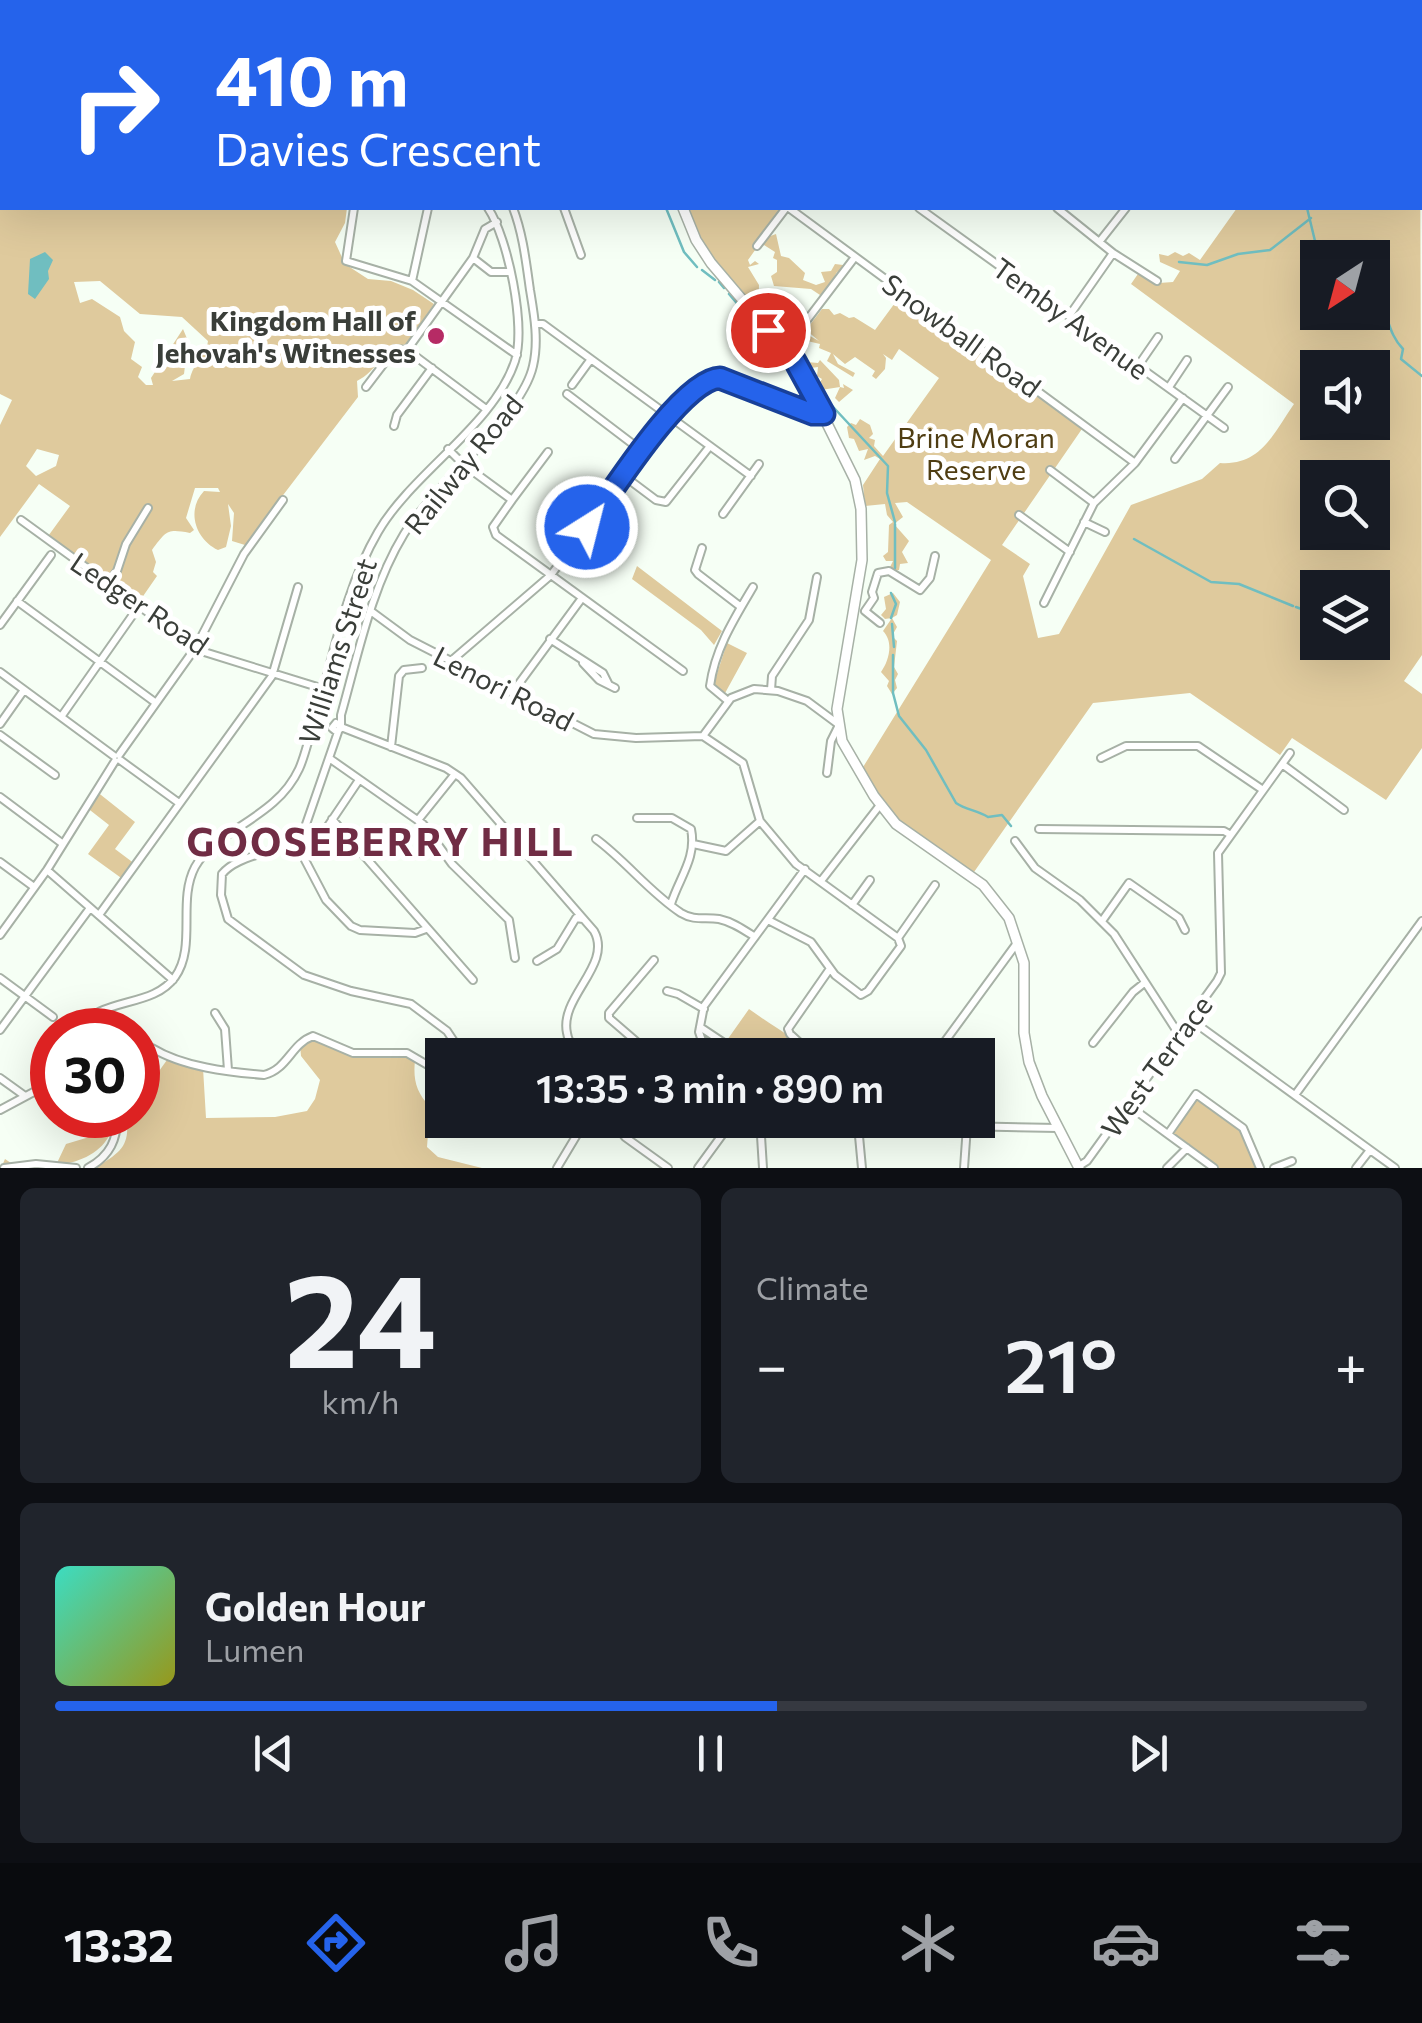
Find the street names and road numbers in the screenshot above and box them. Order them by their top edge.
street label: Temby Avenue [986,250,1156,386]
street label: Snowball Road [876,266,1048,404]
street label: Railway Road [397,387,529,541]
street label: Ledger Road [65,545,215,661]
street label: Williams Street [291,554,383,748]
street label: Lenori Road [428,638,580,738]
street label: West Terrace [1093,989,1219,1143]

